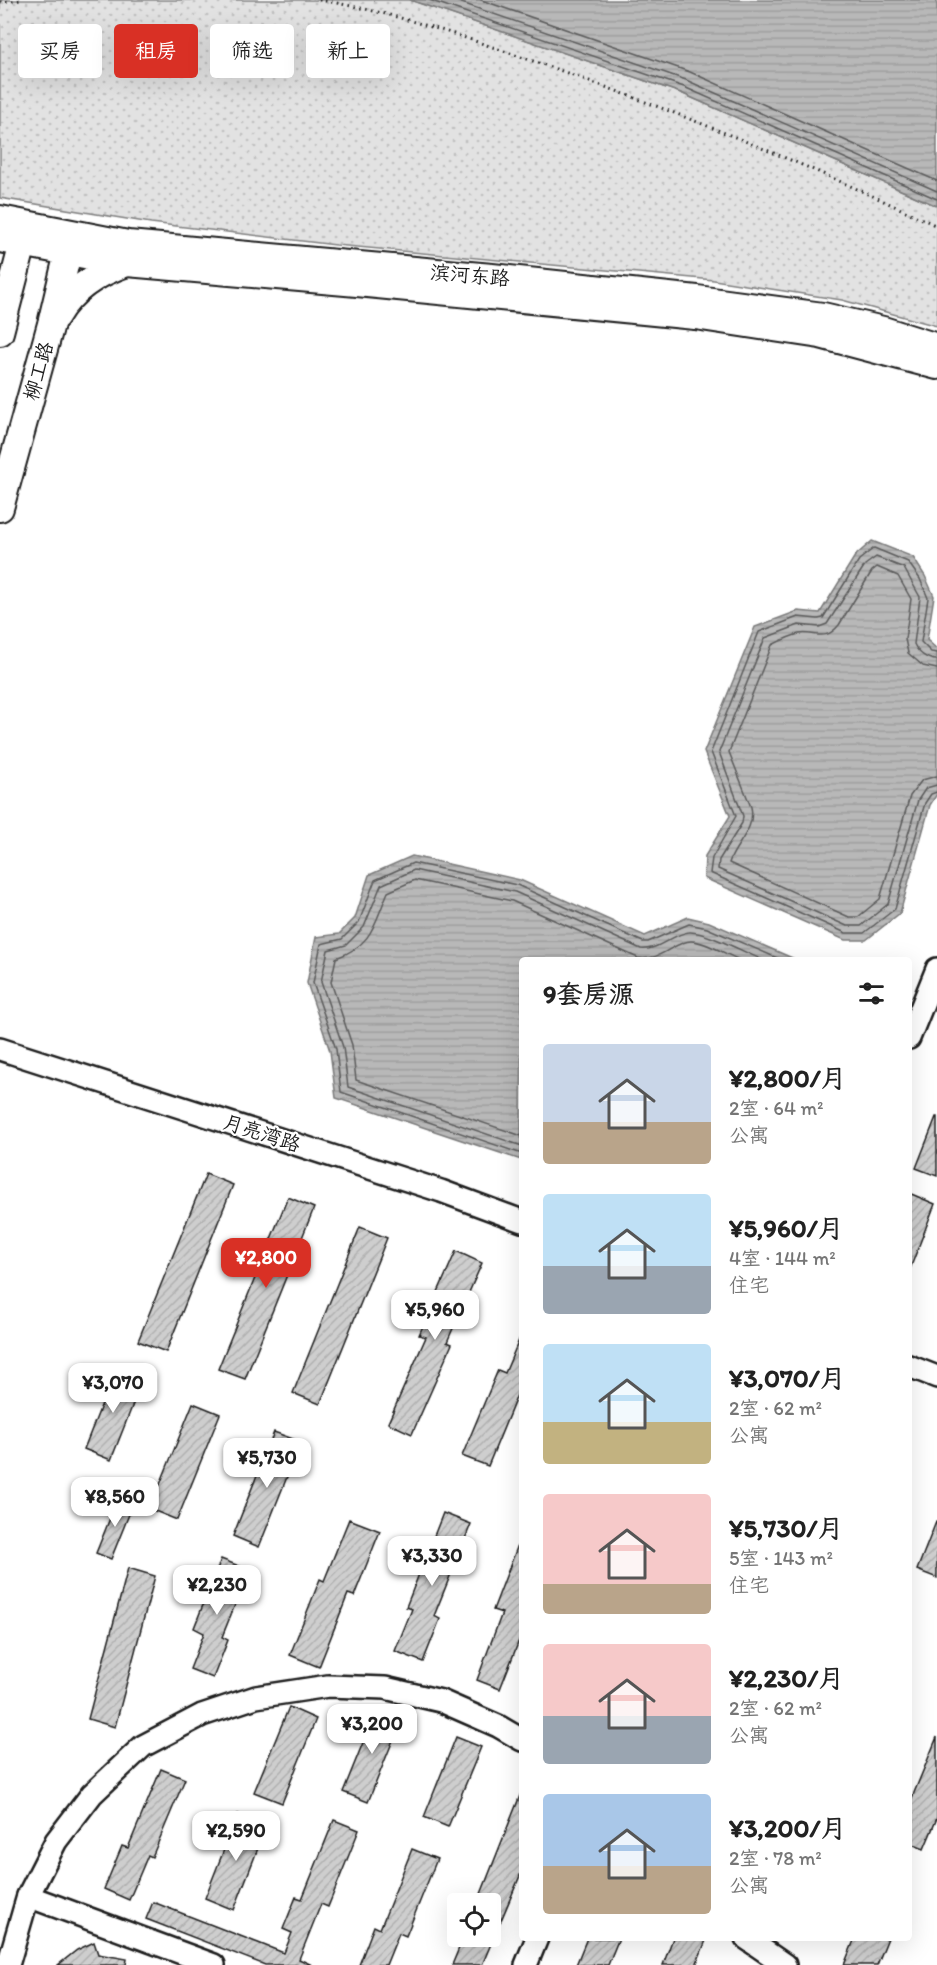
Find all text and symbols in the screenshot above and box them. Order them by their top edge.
chip: 买房 [18,24,102,78]
chip: 租房 [114,24,198,78]
chip: 筛选 [210,24,294,78]
chip: 新上 [306,24,390,78]
street label: 滨河东路 [429,260,512,291]
street label: 柳工路 [18,338,58,403]
icon: filters [855,977,888,1010]
text: 9套房源 [543,978,635,1010]
text: ¥2,800/月 [729,1062,847,1094]
icon: home [591,1068,663,1140]
text: 2室 · 64 m² [729,1096,823,1120]
street label: 月亮湾路 [220,1109,305,1157]
text: 公寓 [729,1123,769,1147]
text: ¥5,960/月 [729,1212,844,1244]
icon: home [591,1218,663,1290]
pin: ¥2,800 [217,1238,315,1289]
text: ¥2,800 [235,1245,297,1269]
text: 4室 · 144 m² [729,1246,836,1270]
text: 住宅 [729,1273,769,1297]
pin: ¥5,960 [386,1290,484,1341]
text: ¥5,960 [405,1297,465,1321]
text: ¥3,070/月 [729,1362,846,1394]
pin: ¥3,070 [64,1363,162,1414]
icon: home [591,1368,663,1440]
text: ¥3,070 [82,1370,144,1394]
text: 2室 · 62 m² [729,1396,822,1420]
text: 公寓 [729,1423,769,1447]
pin: ¥5,730 [218,1438,316,1489]
text: ¥5,730 [237,1445,297,1469]
pin: ¥8,560 [66,1477,164,1528]
text: ¥8,560 [85,1484,145,1508]
text: ¥5,730/月 [729,1512,843,1544]
icon: home [591,1518,663,1590]
pin: ¥3,330 [383,1536,481,1587]
text: ¥3,330 [402,1543,462,1567]
text: 5室 · 143 m² [729,1546,833,1570]
pin: ¥2,230 [168,1565,266,1616]
text: ¥2,230 [187,1572,247,1596]
text: 住宅 [729,1573,769,1597]
text: ¥2,230/月 [729,1662,844,1694]
icon: home [591,1668,663,1740]
text: 2室 · 62 m² [729,1696,822,1720]
pin: ¥3,200 [323,1704,421,1755]
text: ¥3,200 [341,1711,403,1735]
text: 公寓 [729,1723,769,1747]
pin: ¥2,590 [187,1811,285,1862]
text: ¥3,200/月 [729,1812,847,1844]
text: ¥2,590 [206,1818,266,1842]
icon: home [591,1818,663,1890]
text: 2室 · 78 m² [729,1846,822,1870]
text: 公寓 [729,1873,769,1897]
map controls [447,1893,501,1947]
button: locate [447,1893,501,1947]

